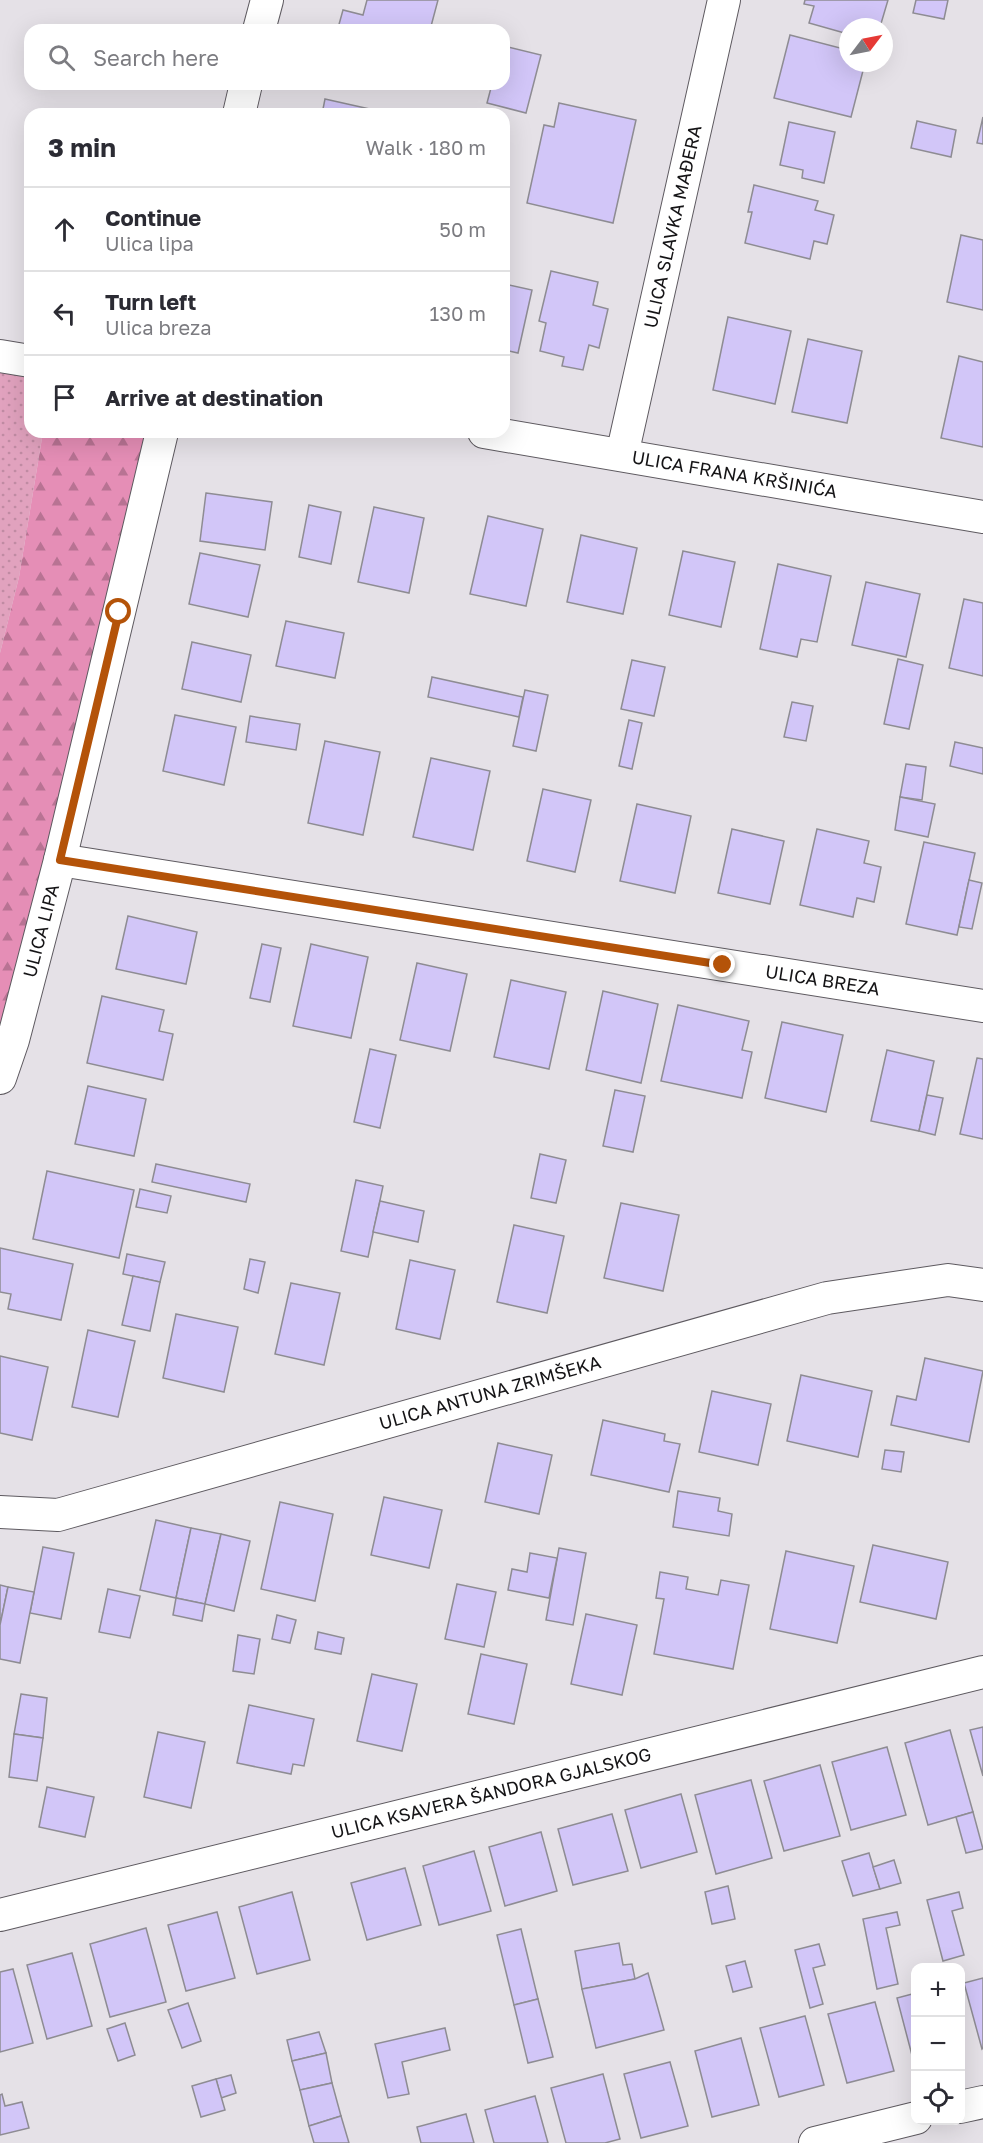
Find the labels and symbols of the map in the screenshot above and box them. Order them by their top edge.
north arrow [839,18,893,72]
street label: ULICA SLAVKA MAĐERA [639,123,706,330]
street label: ULICA FRANA KRŠINIĆA [630,445,839,502]
route start [105,598,131,624]
street label: ULICA LIPA [18,881,63,980]
route end [709,951,735,977]
street label: ULICA BREZA [764,960,882,1000]
street label: ULICA ANTUNA ZRIMŠEKA [376,1350,603,1434]
street label: ULICA KSAVERA ŠANDORA GJALSKOG [329,1742,653,1843]

